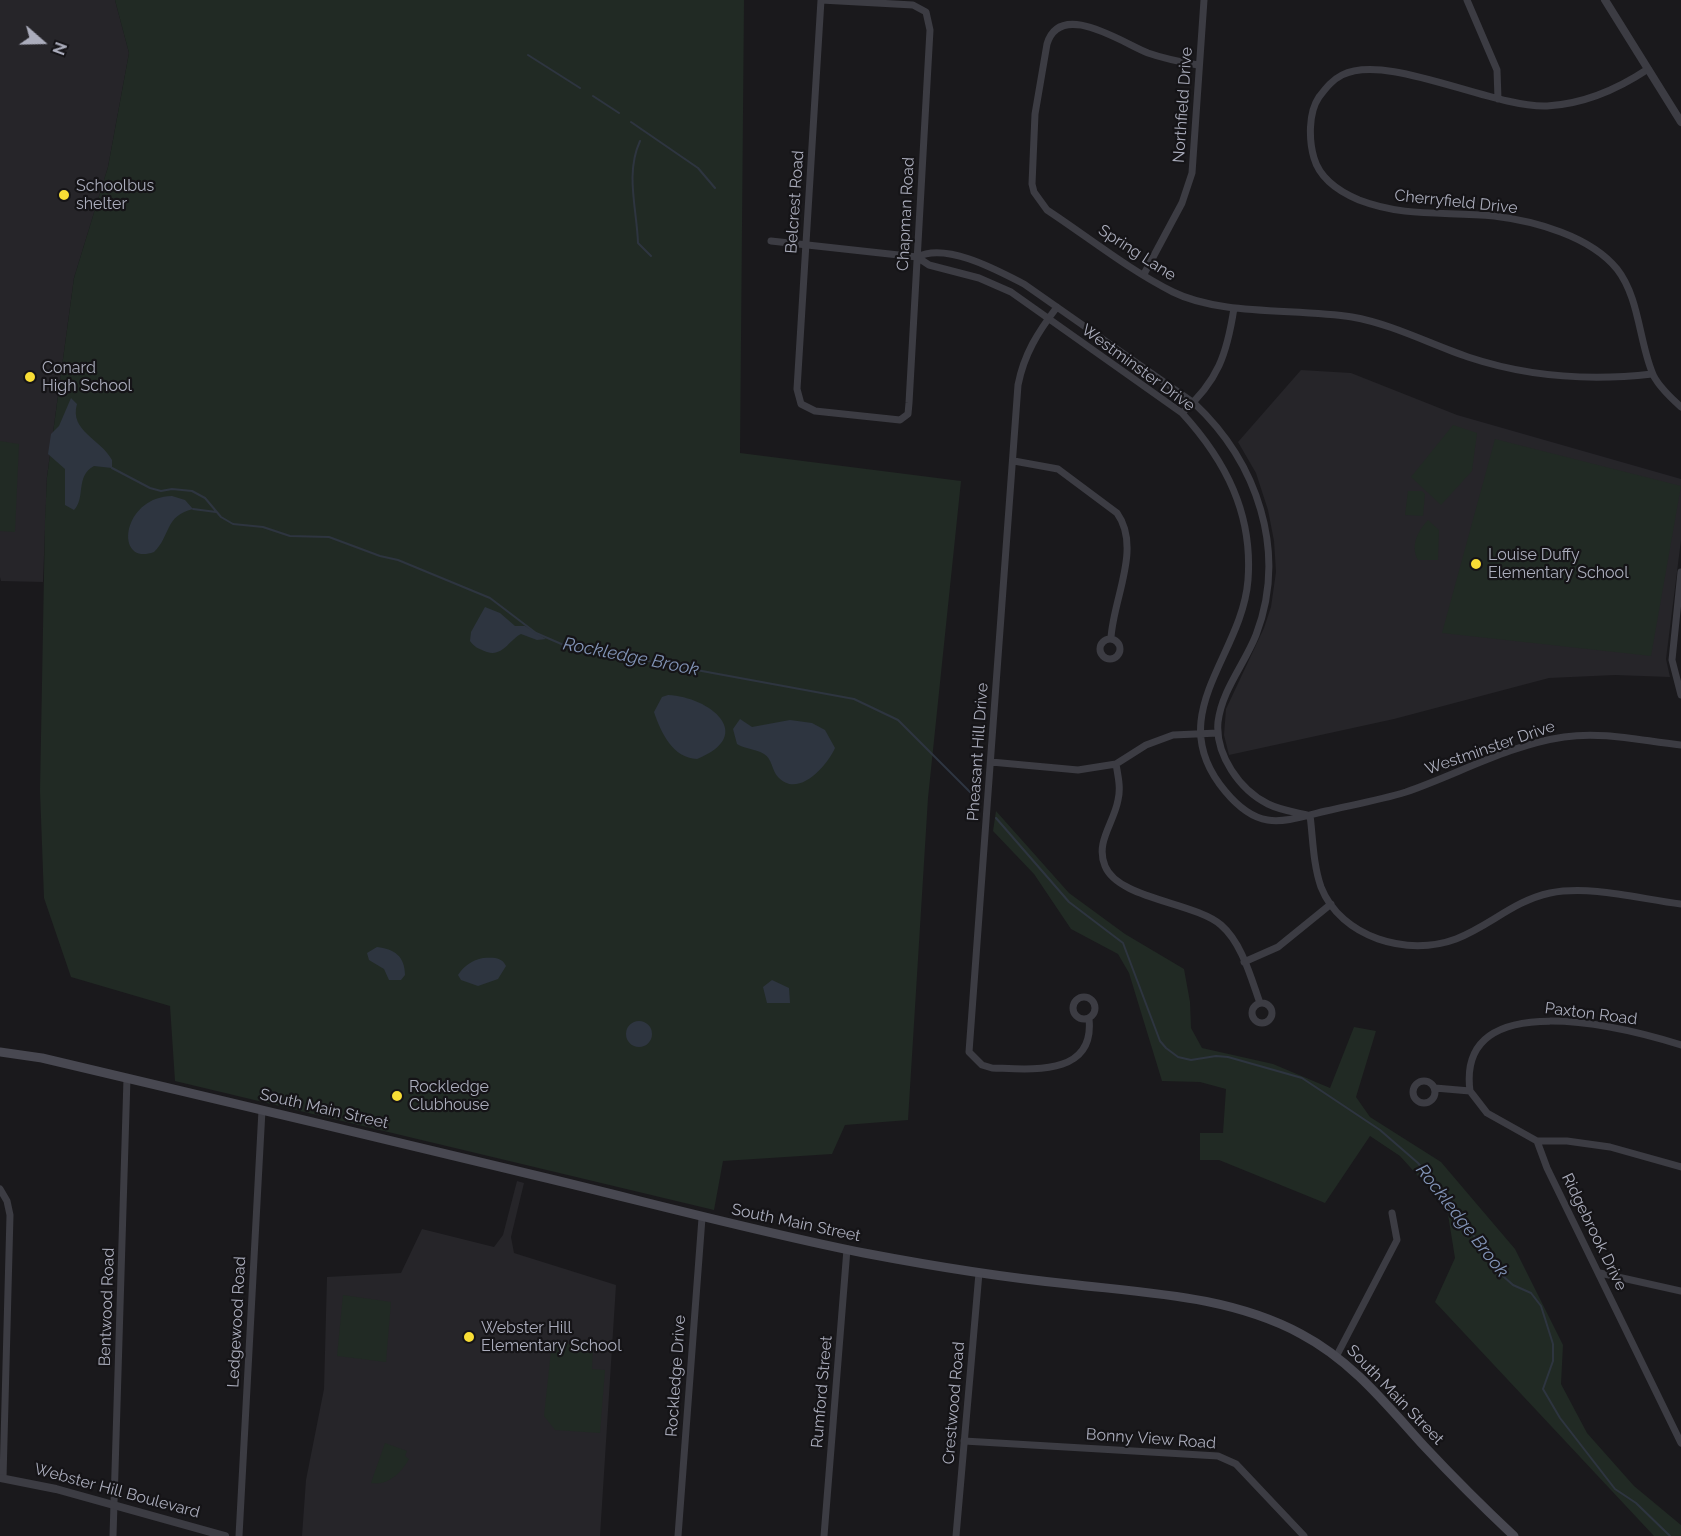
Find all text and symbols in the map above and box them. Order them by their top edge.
north arrow [12,12,72,72]
text: N [48,39,70,57]
street label: Northfield Drive [1169,46,1197,164]
street label: Belcrest Road [782,150,808,254]
street label: Chapman Road [893,157,919,271]
place label: Schoolbus shelter [76,176,154,214]
street label: Cherryfield Drive [1394,186,1518,218]
marker: Schoolbus shelter [57,188,71,202]
street label: Spring Lane [1095,221,1179,285]
street label: Westminster Drive [1077,320,1199,416]
place label: Conard High School [42,358,132,396]
marker: Conard High School [23,370,37,384]
place label: Louise Duffy Elementary School [1488,545,1628,583]
marker: Louise Duffy Elementary School [1469,557,1483,571]
water label: Rockledge Brook [561,633,701,681]
street label: Pheasant Hill Drive [964,682,992,822]
street label: Westminster Drive [1423,717,1557,779]
street label: Paxton Road [1544,999,1638,1029]
place label: Rockledge Clubhouse [409,1077,489,1115]
street label: South Main Street [258,1085,390,1133]
marker: Rockledge Clubhouse [390,1089,404,1103]
water label: Rockledge Brook [1411,1160,1513,1282]
street label: Ridgebrook Drive [1557,1170,1631,1294]
street label: South Main Street [730,1200,862,1246]
street label: Bentwood Road [95,1247,119,1367]
street label: Ledgewood Road [224,1256,250,1388]
street label: Rockledge Drive [662,1314,690,1438]
place label: Webster Hill Elementary School [481,1318,621,1356]
marker: Webster Hill Elementary School [462,1330,476,1344]
street label: Rumford Street [808,1335,836,1449]
street label: Crestwood Road [939,1341,969,1465]
street label: South Main Street [1342,1341,1448,1449]
street label: Bonny View Road [1085,1425,1217,1453]
street label: Webster Hill Boulevard [32,1460,202,1522]

